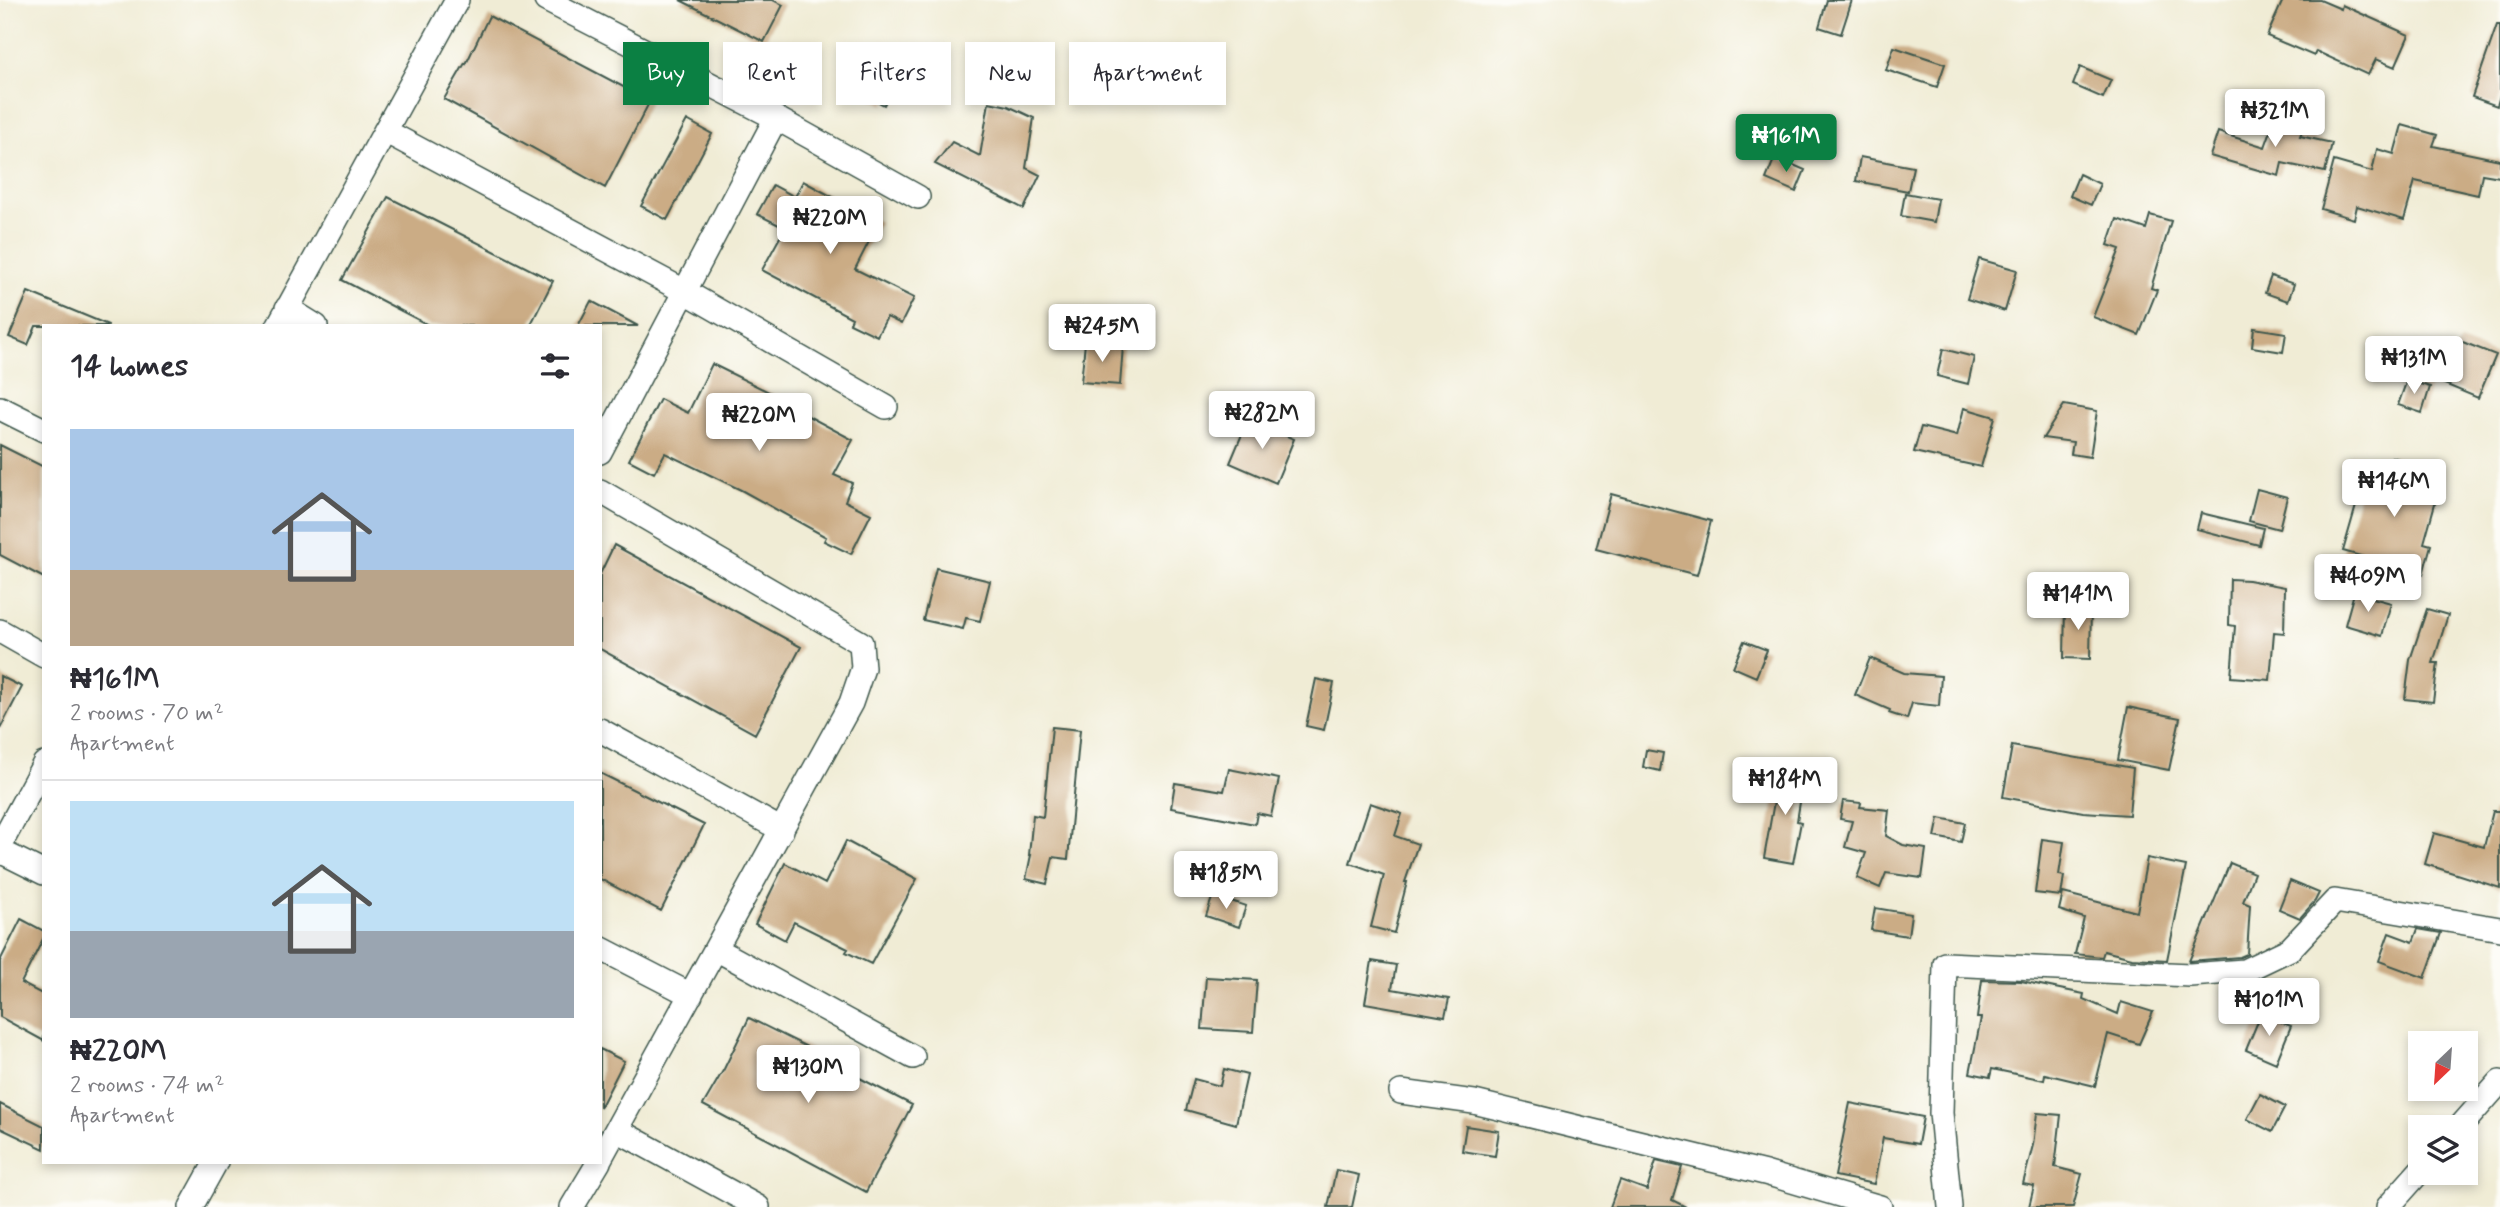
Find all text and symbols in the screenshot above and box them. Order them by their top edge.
chip: Buy [623,42,709,105]
chip: Rent [723,42,822,105]
chip: Filters [836,42,951,105]
chip: New [965,42,1055,105]
chip: Apartment [1069,42,1226,105]
pin: ₦321M [2226,90,2324,149]
text: ₦321M [2241,97,2309,127]
pin: ₦161M [1737,114,1835,174]
text: ₦161M [1752,122,1820,152]
pin: ₦220M [781,196,879,256]
text: ₦220M [793,204,867,234]
pin: ₦245M [1053,304,1151,364]
text: ₦245M [1065,312,1139,342]
pin: ₦131M [2365,336,2463,396]
text: ₦131M [2381,344,2447,374]
text: 14 homes [70,347,188,386]
icon: filters [536,347,574,385]
pin: ₦282M [1213,392,1311,451]
pin: ₦220M [710,393,808,453]
text: ₦282M [1225,399,1299,429]
text: ₦220M [722,401,796,431]
pin: ₦146M [2345,460,2443,519]
text: ₦146M [2358,467,2430,497]
icon: home [259,474,385,600]
pin: ₦409M [2319,554,2417,614]
text: ₦409M [2330,562,2406,592]
pin: ₦141M [2029,572,2127,632]
text: ₦141M [2043,580,2113,610]
text: ₦161M [70,660,160,699]
text: 2 rooms · 70 m² [70,699,224,729]
text: Apartment [70,729,175,759]
pin: ₦184M [1736,758,1834,817]
text: ₦184M [1748,765,1822,795]
icon: home [259,846,385,972]
pin: ₦185M [1177,852,1275,911]
text: ₦185M [1190,859,1262,889]
pin: ₦101M [2220,978,2318,1038]
text: ₦101M [2234,986,2304,1016]
north arrow [2408,1031,2478,1101]
map controls [2408,1031,2478,1185]
text: ₦220M [70,1032,167,1071]
pin: ₦130M [759,1046,857,1105]
text: ₦130M [773,1053,843,1083]
text: 2 rooms · 74 m² [70,1071,225,1101]
text: Apartment [70,1101,175,1131]
button: layers [2408,1115,2478,1185]

